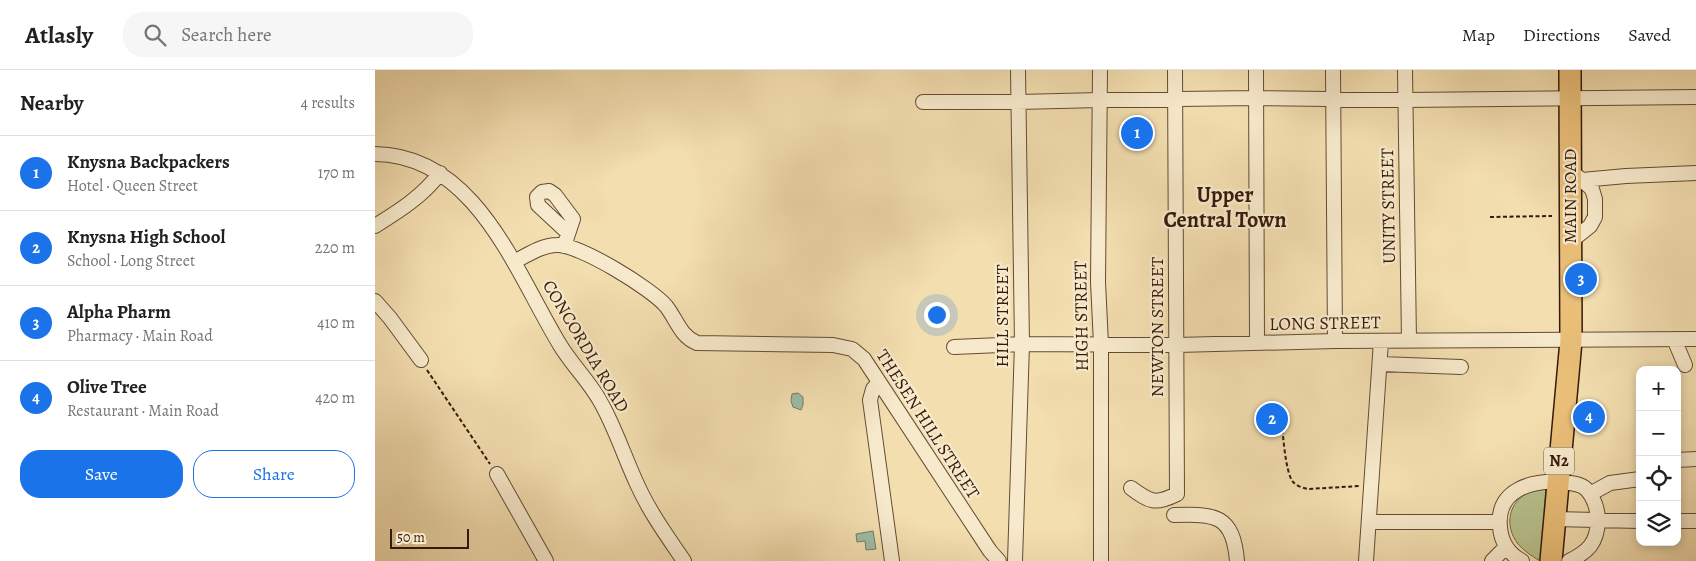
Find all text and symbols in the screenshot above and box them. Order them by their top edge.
search box [123,12,473,57]
text: Atlasly [25,19,93,51]
icon: search [141,21,169,49]
text: Search here [181,22,272,48]
text: Map [1462,23,1495,47]
text: Directions [1523,23,1600,47]
text: Saved [1628,23,1671,47]
text: Nearby [20,89,83,117]
text: 4 results [301,92,355,114]
pin: 1 [1121,114,1153,152]
street label: UNITY STREET [1375,148,1401,264]
street label: MAIN ROAD [1558,148,1582,244]
text: Knysna Backpackers [67,149,230,175]
text: 1 [33,162,39,184]
text: 170 m [318,162,355,184]
text: Hotel · Queen Street [67,175,198,197]
district label: Upper Central Town [1163,180,1287,235]
text: Knysna High School [67,224,225,250]
text: 2 [32,237,40,259]
text: 220 m [315,237,355,259]
text: School · Long Street [67,250,195,272]
street label: NEWTON STREET [1145,257,1169,397]
street label: HIGH STREET [1068,260,1094,372]
pin: 3 [1565,260,1597,298]
street label: HILL STREET [990,264,1014,368]
street label: CONCORDIA ROAD [537,275,635,417]
text: Alpha Pharm [67,299,171,325]
your location [924,302,950,328]
street label: LONG STREET [1269,310,1381,336]
text: 3 [33,312,39,334]
text: 410 m [317,312,355,334]
text: Pharmacy · Main Road [67,325,213,347]
street label: THESEN HILL STREET [871,345,985,504]
map controls [1636,366,1681,546]
button: + [1636,366,1681,411]
text: Olive Tree [67,374,147,400]
text: 4 [32,387,40,409]
text: 420 m [315,387,355,409]
pin: 4 [1573,398,1605,436]
text: Restaurant · Main Road [67,400,219,422]
pin: 2 [1256,400,1288,438]
button: − [1636,411,1681,456]
road number: N2 [1544,448,1574,474]
button: Save [20,450,183,498]
button: Share [193,450,355,498]
button: locate [1636,456,1681,501]
button: layers [1636,501,1681,546]
scale bar [390,526,469,549]
text: 50 m [397,528,425,547]

